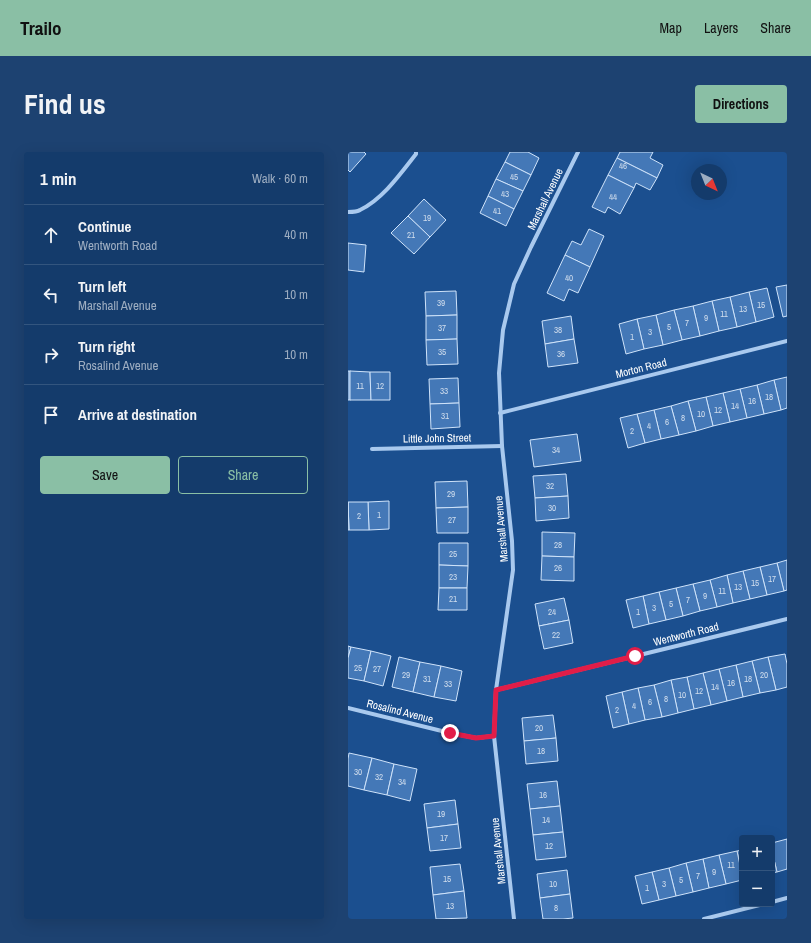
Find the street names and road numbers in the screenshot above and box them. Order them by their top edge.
street label: Marshall Avenue [524,166,566,232]
street label: Morton Road [614,355,668,381]
street label: Little John Street [403,430,472,446]
street label: Marshall Avenue [491,495,511,563]
street label: Wentworth Road [652,619,720,649]
street label: Rosalind Avenue [365,696,435,726]
street label: Marshall Avenue [488,817,508,885]

